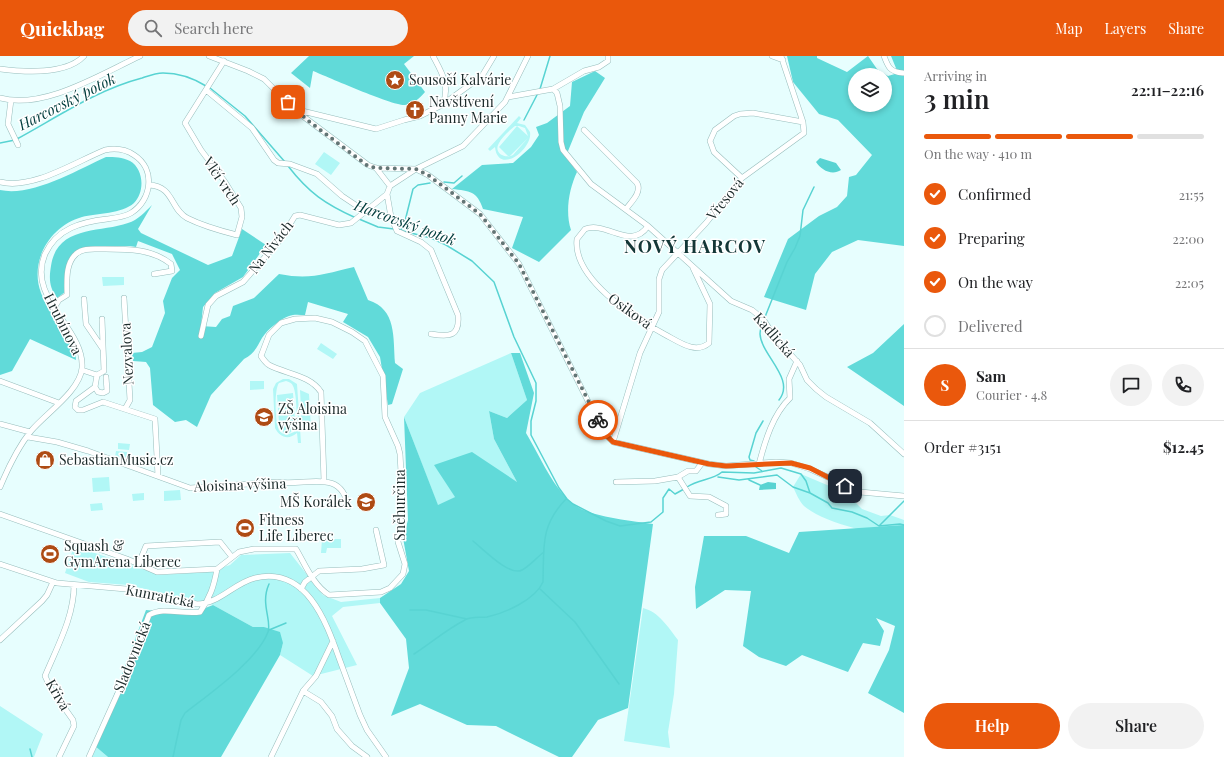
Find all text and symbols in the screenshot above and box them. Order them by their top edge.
search box [128,10,408,46]
text: Quickbag [20,15,104,41]
icon: search [142,17,164,39]
text: Search here [174,18,253,38]
text: Map [1055,19,1083,38]
text: Layers [1105,19,1146,38]
text: Share [1168,19,1204,38]
text: Arriving in [924,67,987,84]
water label: Harcovský potok [14,68,119,135]
map controls [848,68,892,112]
button: layers [848,68,892,112]
place icon: Sousoší Kalvárie [384,69,406,91]
place label: Sousoší Kalvárie [409,70,511,89]
text: 22:11–22:16 [1131,80,1204,100]
text: 3 min [924,81,990,116]
pin [271,85,305,119]
icon: bag [277,91,299,113]
place label: Navštívení Panny Marie [429,92,507,127]
church icon: Navštívení Panny Marie [404,99,426,121]
text: On the way · 410 m [924,145,1032,162]
street label: Vlčí vrch [199,152,246,209]
street label: Vřesová [701,174,747,224]
icon: check [924,183,946,205]
text: Confirmed [958,184,1031,204]
text: 21:55 [1179,186,1204,203]
water label: Harcovský potok [351,194,459,250]
street label: Na Nivách [244,216,298,277]
icon: check [924,227,946,249]
text: Preparing [958,228,1025,248]
text: 22:00 [1172,230,1204,247]
district label: NOVÝ HARCOV [624,234,766,258]
icon: check [924,271,946,293]
text: On the way [958,272,1033,292]
text: 22:05 [1175,274,1204,291]
street label: Osiková [605,288,656,333]
street label: Hrubínova [40,290,87,358]
street label: Kadlická [750,308,799,361]
text: Delivered [958,316,1023,336]
street label: Nezvalova [115,322,138,386]
button: chat [1110,364,1152,406]
button: phone [1162,364,1204,406]
text: Sam [976,366,1006,386]
text: S [941,375,949,395]
text: Courier · 4.8 [976,386,1047,403]
place label: ZŠ Aloisina výšina [277,399,347,434]
courier [578,400,618,440]
school or university icon: ZŠ Aloisina výšina [253,406,275,428]
icon: bike [587,409,609,431]
text: Order #3151 [924,437,1001,457]
text: $12.45 [1163,437,1204,457]
shop icon: SebastianMusic.cz [34,449,56,471]
place label: SebastianMusic.cz [59,450,174,469]
street label: Sněhurčina [390,469,409,541]
pin [828,469,862,503]
street label: Aloisina výšina [192,473,287,496]
icon: home [834,475,856,497]
school or university icon: MŠ Korálek [355,491,377,513]
place label: MŠ Korálek [280,492,352,511]
place label: Fitness Life Liberec [259,510,334,545]
sports icon: Fitness Life Liberec [234,517,256,539]
place label: Squash & GymArena Liberec [64,536,181,571]
sports icon: Squash & GymArena Liberec [39,543,61,565]
street label: Kunratická [124,580,196,611]
street label: Sladovnická [109,619,154,695]
street label: Křivá [42,676,75,714]
button: Help [924,703,1060,749]
button: Share [1068,703,1204,749]

